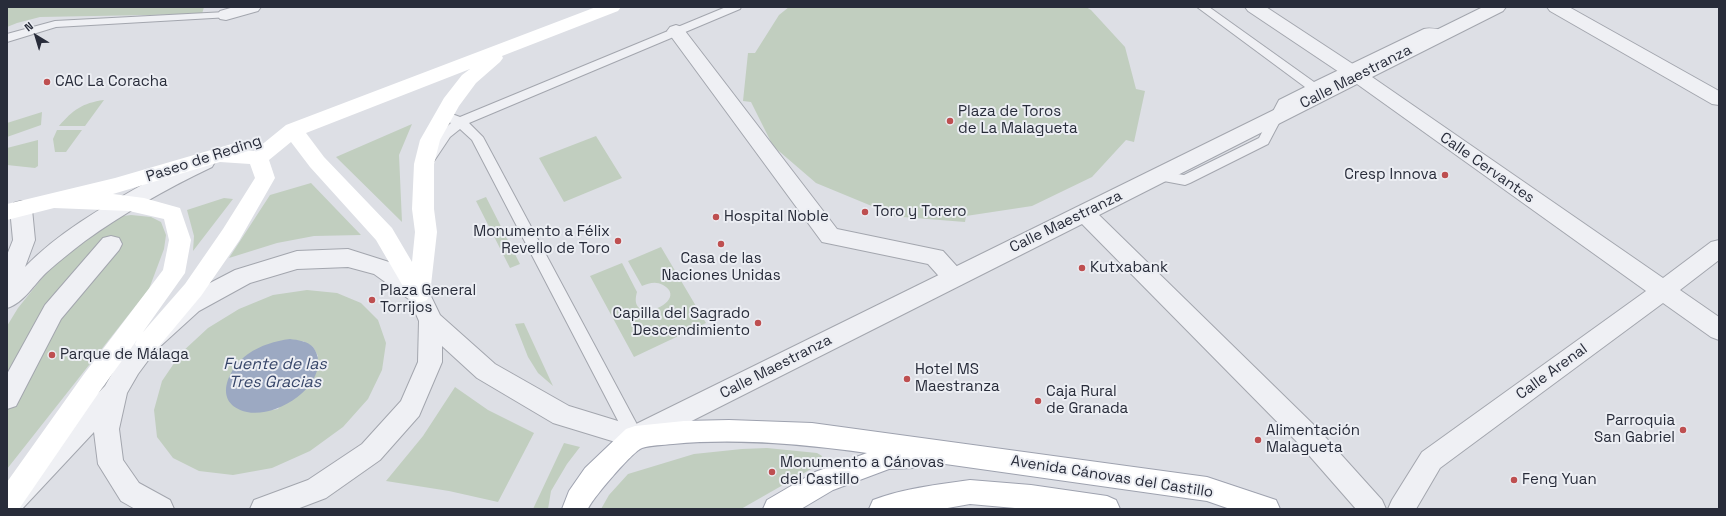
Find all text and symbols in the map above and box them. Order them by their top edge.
north arrow [16,16,56,56]
text: N [21,19,36,34]
street label: Calle Maestranza [1297,41,1415,113]
place label: CAC La Coracha [55,73,168,91]
marker: CAC La Coracha [42,77,52,87]
place label: Plaza de Toros de La Malagueta [958,103,1078,138]
marker: Plaza de Toros de La Malagueta [945,116,955,126]
street label: Calle Cervantes [1436,129,1538,207]
street label: Paseo de Reding [144,132,264,186]
place label: Cresp Innova [1344,166,1437,184]
marker: Cresp Innova [1440,170,1450,180]
street label: Calle Maestranza [1007,187,1125,257]
place label: Toro y Torero [873,203,967,221]
marker: Toro y Torero [860,207,870,217]
place label: Hospital Noble [724,208,829,226]
marker: Hospital Noble [711,212,721,222]
place label: Monumento a Félix Revello de Toro [473,223,610,258]
marker: Monumento a Félix Revello de Toro [613,236,623,246]
marker: Casa de las Naciones Unidas [716,239,726,249]
place label: Casa de las Naciones Unidas [661,250,781,285]
place label: Kutxabank [1090,259,1168,277]
marker: Kutxabank [1077,263,1087,273]
place label: Plaza General Torrijos [380,282,476,317]
marker: Plaza General Torrijos [367,295,377,305]
place label: Capilla del Sagrado Descendimiento [613,305,750,340]
marker: Capilla del Sagrado Descendimiento [753,318,763,328]
street label: Calle Maestranza [717,331,835,403]
street label: Calle Arenal [1513,340,1591,404]
place label: Parque de Málaga [60,346,189,364]
marker: Parque de Málaga [47,350,57,360]
water label: Fuente de las Tres Gracias [223,355,327,393]
place label: Hotel MS Maestranza [915,361,1000,396]
marker: Hotel MS Maestranza [902,374,912,384]
place label: Caja Rural de Granada [1046,383,1128,418]
marker: Caja Rural de Granada [1033,396,1043,406]
place label: Parroquia San Gabriel [1594,412,1675,447]
place label: Alimentación Malagueta [1266,422,1360,457]
marker: Parroquia San Gabriel [1678,425,1688,435]
marker: Alimentación Malagueta [1253,435,1263,445]
street label: Avenida Cánovas del Castillo [1010,452,1214,502]
place label: Monumento a Cánovas del Castillo [780,454,944,489]
marker: Monumento a Cánovas del Castillo [767,467,777,477]
place label: Feng Yuan [1522,471,1597,489]
marker: Feng Yuan [1509,475,1519,485]

